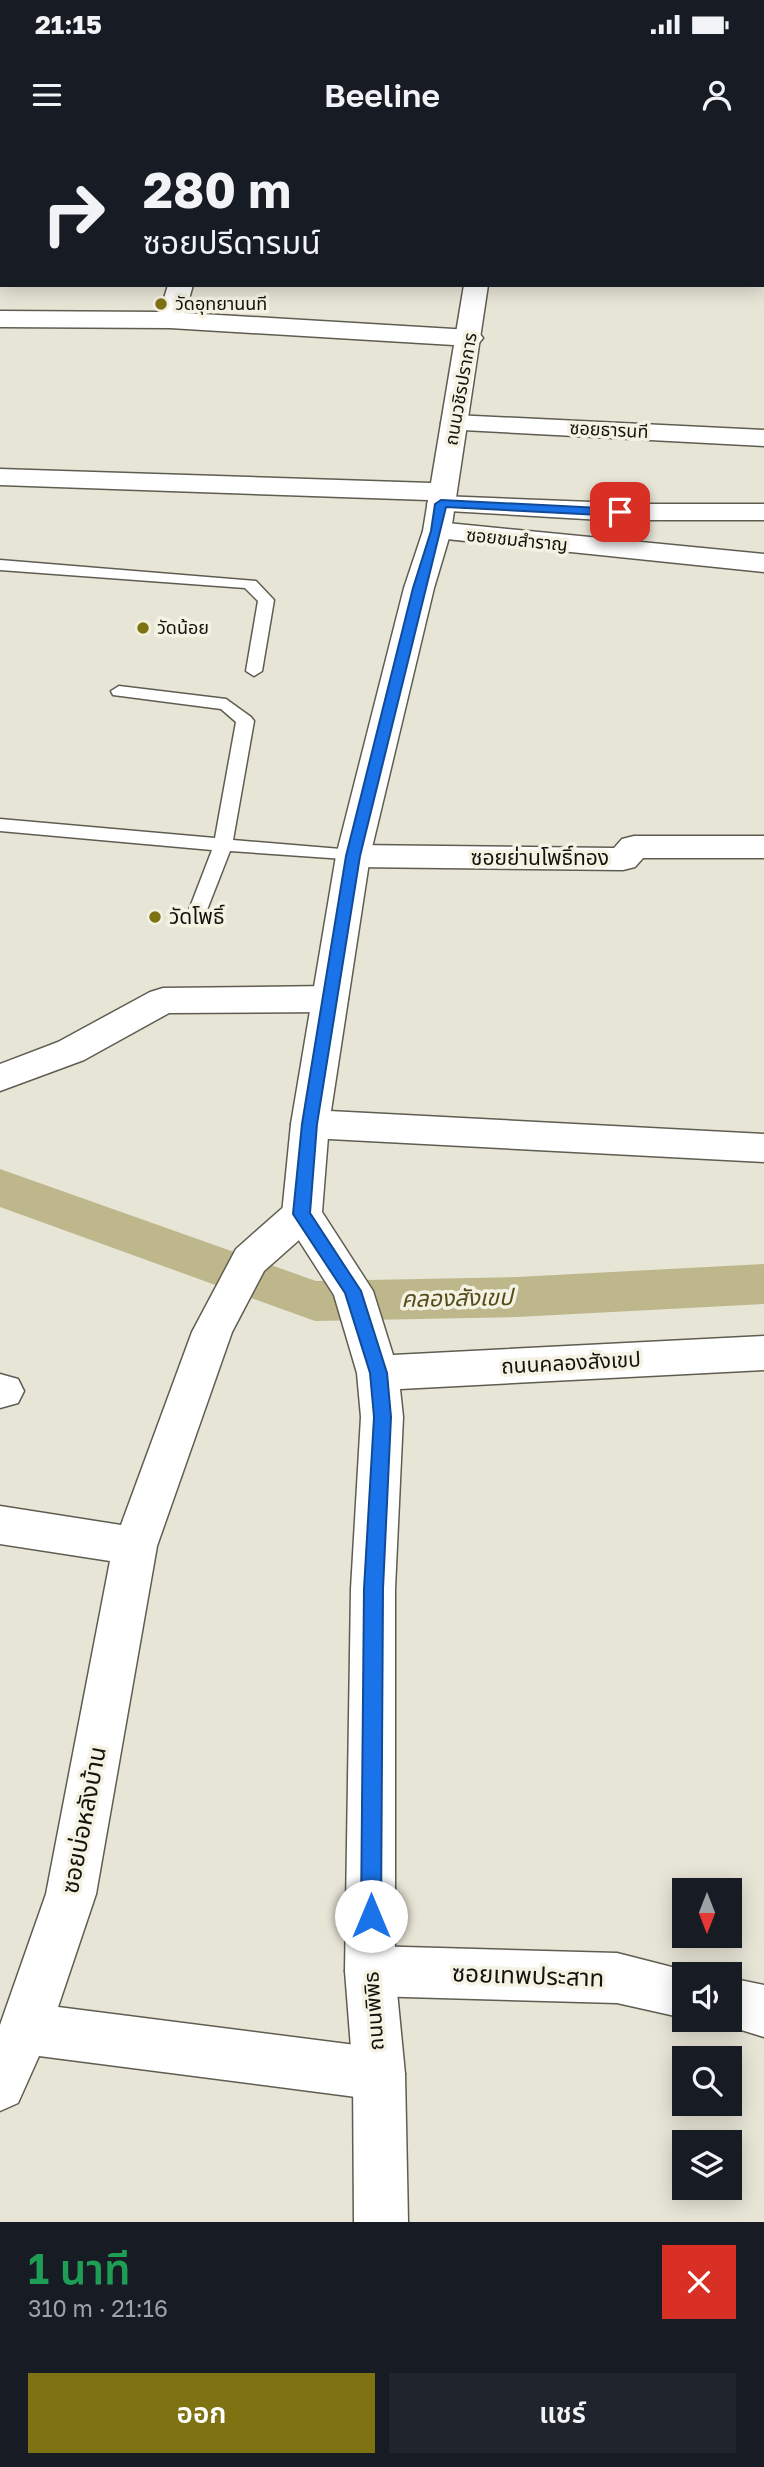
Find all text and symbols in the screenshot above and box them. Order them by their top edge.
text: 21:15 [35,9,102,40]
icon: menu [28,76,66,114]
text: Beeline [324,76,440,114]
icon: person [698,76,736,114]
text: 280 m [143,160,291,219]
icon: right [28,168,119,259]
text: ซอยปรีดารมน์ [143,223,321,261]
place label: วัดอุทยานนที [175,292,267,315]
marker: วัดอุทยานนที [153,296,169,312]
street label: ถนนวชิรปราการ [439,330,481,447]
street label: ซอยธารนที [569,416,649,442]
pin [590,482,650,542]
icon: arrive [601,493,639,531]
street label: ซอยชมสำราญ [465,523,569,555]
place label: วัดน้อย [157,616,209,638]
marker: วัดน้อย [135,620,151,636]
street label: ซอยย่านโพธิ์ทอง [471,844,609,870]
place label: วัดโพธิ์ [169,903,225,929]
marker: วัดโพธิ์ [147,909,163,925]
water label: คลองสังเขป [401,1282,516,1312]
street label: ถนนคลองสังเขป [500,1345,642,1379]
street label: ซอยบ่อหลังบ้าน [54,1744,111,1896]
north arrow [672,1878,742,1948]
map controls [672,1878,742,2200]
position arrow [334,1879,408,1953]
street label: ซอยเทพประสาท [451,1957,605,1992]
button: sound [672,1962,742,2032]
street label: ถนนพิพิธ [357,1971,389,2051]
button: search [672,2046,742,2116]
button: layers [672,2130,742,2200]
text: 1 นาที [28,2243,131,2293]
button: close [662,2245,736,2319]
text: 310 m · 21:16 [28,2294,168,2322]
button: ออก [28,2373,375,2453]
button: แชร์ [389,2373,736,2453]

